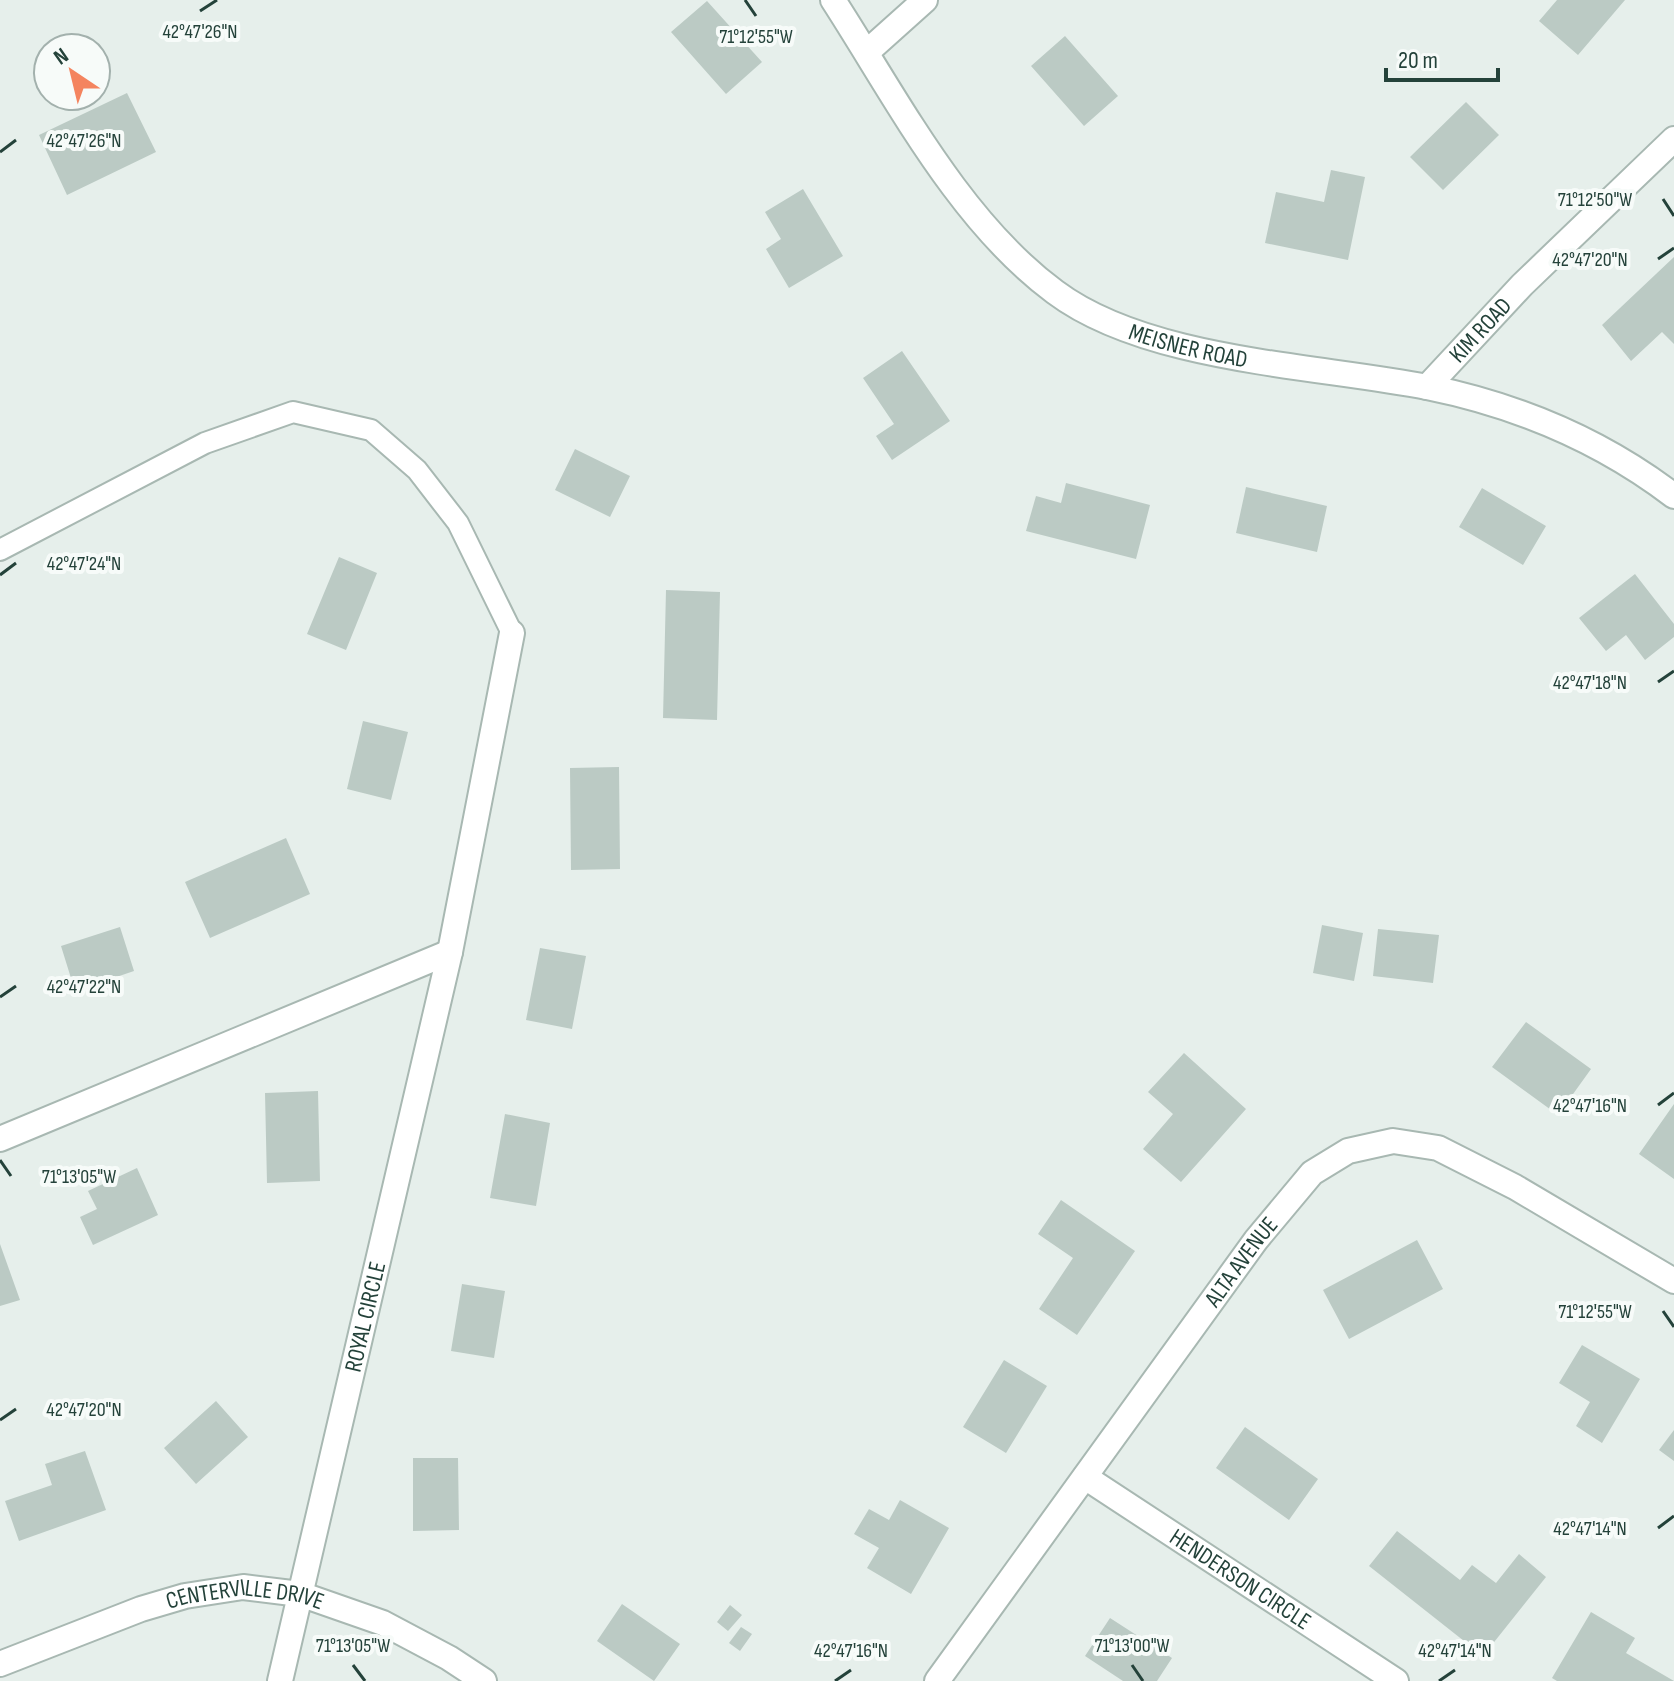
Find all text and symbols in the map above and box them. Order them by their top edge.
text: 42°47'26"N [162,20,238,44]
text: 71°12'55"W [719,25,793,49]
north arrow [32,32,112,112]
scale bar [1386,32,1498,82]
text: N [49,42,74,71]
text: 20 m [1398,46,1438,75]
text: 42°47'26"N [46,129,122,153]
text: 71°12'50"W [1558,188,1632,212]
text: 42°47'20"N [1552,248,1628,272]
street label: KIM ROAD [1443,292,1518,369]
street label: MEISNER ROAD [1125,317,1250,374]
text: 42°47'24"N [47,552,121,576]
text: 42°47'18"N [1553,671,1627,695]
text: 42°47'22"N [47,975,121,999]
text: 42°47'16"N [1553,1094,1627,1118]
text: 71°13'05"W [42,1165,116,1189]
street label: ALTA AVENUE [1198,1211,1284,1313]
street label: ROYAL CIRCLE [339,1259,392,1375]
text: 71°12'55"W [1558,1300,1632,1324]
text: 42°47'20"N [46,1398,122,1422]
text: 42°47'14"N [1553,1517,1627,1541]
street label: HENDERSON CIRCLE [1164,1523,1316,1636]
street label: CENTERVILLE DRIVE [163,1573,328,1616]
text: 71°13'05"W [316,1634,390,1658]
text: 71°13'00"W [1094,1634,1170,1658]
text: 42°47'16"N [814,1639,888,1663]
text: 42°47'14"N [1418,1639,1492,1663]

